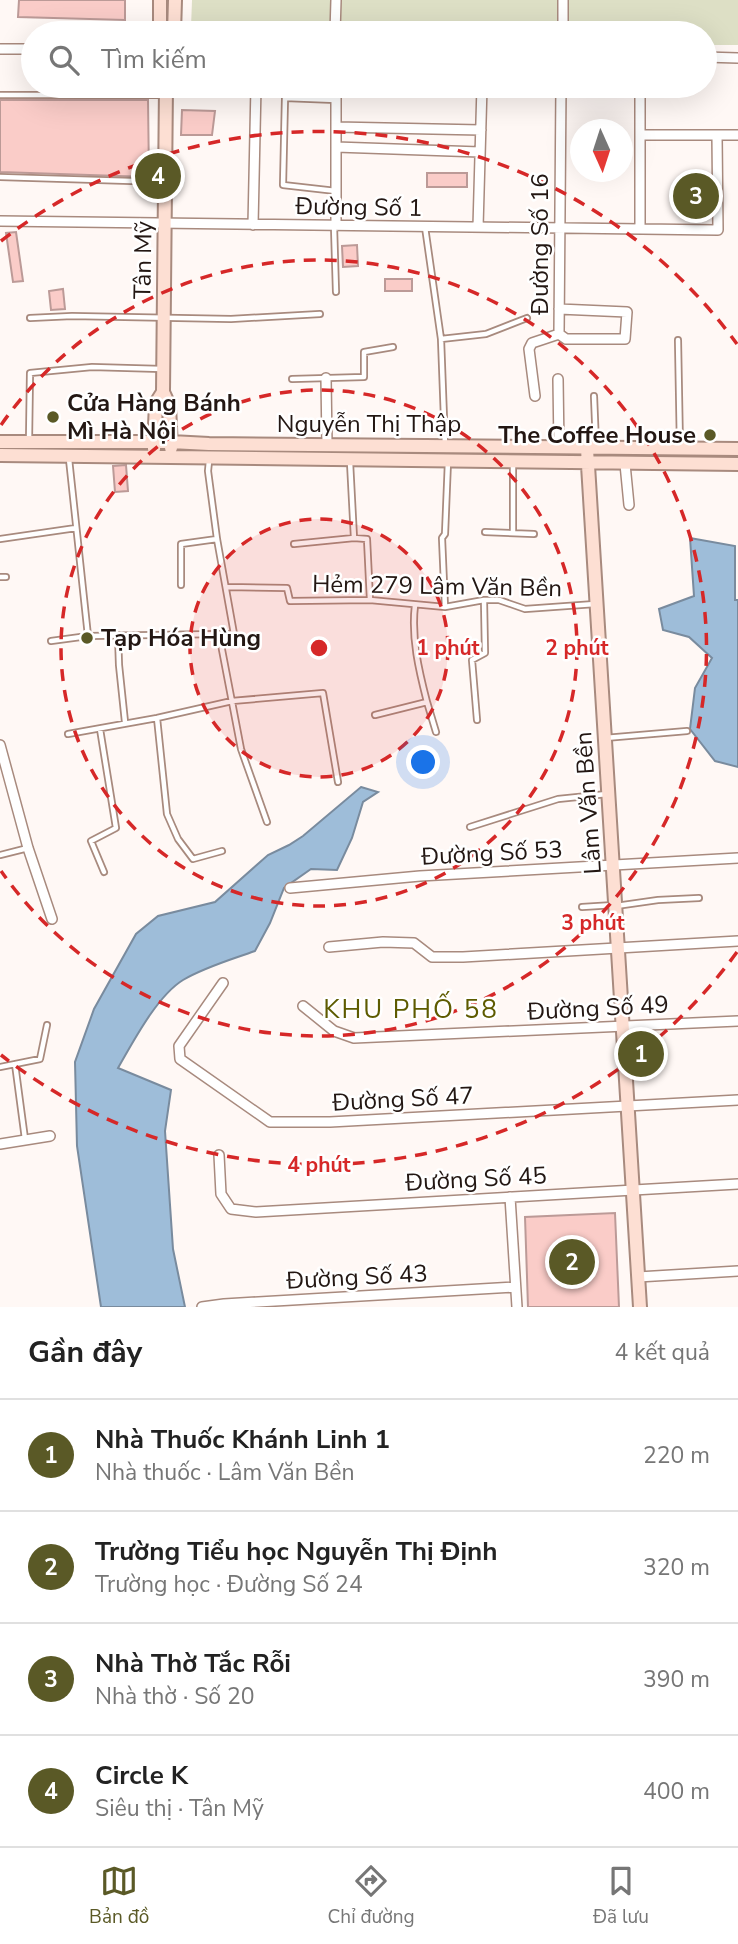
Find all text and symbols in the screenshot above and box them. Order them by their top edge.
search box [21,21,717,98]
icon: search [45,41,83,79]
text: Tìm kiếm [101,42,207,77]
north arrow [570,119,633,182]
pin: 4 [135,150,181,202]
pin: 3 [673,170,719,222]
street label: Đường Số 16 [524,173,556,316]
street label: Đường Số 1 [294,190,423,224]
street label: Tân Mỹ [126,220,160,299]
place label: Cửa Hàng Bánh Mì Hà Nội [67,387,241,447]
street label: Nguyễn Thị Thập [277,408,461,440]
marker: Cửa Hàng Bánh Mì Hà Nội [45,409,61,425]
place label: The Coffee House [498,419,696,451]
marker: The Coffee House [702,427,718,443]
street label: Hẻm 279 Lâm Văn Bền [312,568,562,604]
place label: Tạp Hóa Hùng [101,622,261,654]
marker: Tạp Hóa Hùng [79,630,95,646]
text: 1 phút [416,634,481,662]
text: 2 phút [545,634,610,662]
centre of rings [307,636,331,660]
street label: Lâm Văn Bền [567,731,609,875]
your location [406,745,440,779]
street label: Đường Số 53 [419,833,564,873]
text: 3 phút [561,909,626,937]
street label: Đường Số 49 [525,988,670,1028]
district label: KHU PHỐ 58 [323,991,499,1027]
pin: 1 [618,1028,664,1080]
street label: Đường Số 47 [330,1079,475,1119]
text: 4 phút [287,1151,352,1179]
street label: Đường Số 45 [403,1159,548,1199]
pin: 2 [549,1236,595,1288]
street label: Đường Số 43 [284,1257,429,1297]
text: Gần đây [28,1332,142,1373]
text: 4 kết quả [614,1337,710,1368]
text: Nhà Thuốc Khánh Linh 1 [95,1422,390,1457]
text: 1 [44,1440,58,1471]
text: 220 m [643,1440,710,1471]
text: Nhà thuốc · Lâm Văn Bền [95,1457,355,1488]
text: Trường Tiểu học Nguyễn Thị Định [95,1534,498,1569]
text: 2 [44,1552,58,1583]
text: 320 m [643,1552,710,1583]
text: Trường học · Đường Số 24 [95,1569,363,1600]
text: Nhà Thờ Tắc Rỗi [95,1646,291,1681]
text: 3 [44,1664,58,1695]
text: 390 m [643,1664,710,1695]
text: Nhà thờ · Số 20 [95,1681,255,1712]
text: Circle K [95,1758,188,1793]
text: 4 [44,1776,58,1807]
text: 400 m [643,1776,710,1807]
text: Siêu thị · Tân Mỹ [95,1793,264,1824]
tab: Bản đồ [89,1862,149,1930]
tab: Chỉ đường [328,1862,415,1930]
tab: Đã lưu [593,1862,649,1930]

